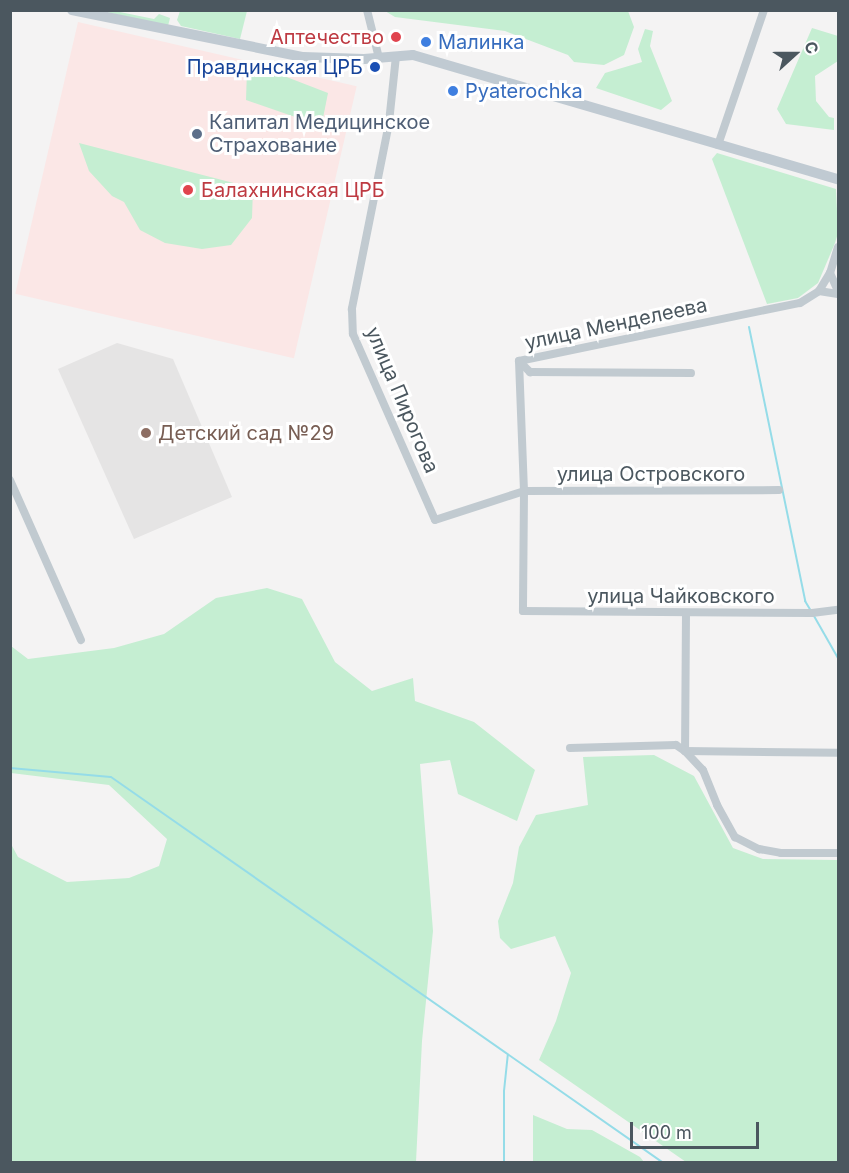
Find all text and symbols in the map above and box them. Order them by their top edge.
north arrow [765,24,825,84]
place label: Аптечество [270,25,384,49]
marker: Аптечество [389,30,403,44]
place label: Малинка [438,30,525,54]
marker: Малинка [419,35,433,49]
text: С [800,38,823,57]
place label: Правдинская ЦРБ [187,55,363,79]
marker: Правдинская ЦРБ [368,60,382,74]
place label: Pyaterochka [465,79,583,103]
marker: Pyaterochka [446,84,460,98]
place label: Капитал Медицинское Страхование [209,110,430,157]
marker: Капитал Медицинское Страхование [190,127,204,141]
place label: Балахнинская ЦРБ [201,178,385,202]
marker: Балахнинская ЦРБ [179,181,197,199]
street label: улица Менделеева [523,293,709,355]
street label: улица Пирогова [360,323,444,477]
place label: Детский сад №29 [158,421,334,445]
marker: Детский сад №29 [139,426,153,440]
street label: улица Островского [557,462,745,486]
street label: улица Чайковского [587,584,775,608]
scale bar [633,1110,762,1148]
text: 100 m [641,1122,692,1143]

